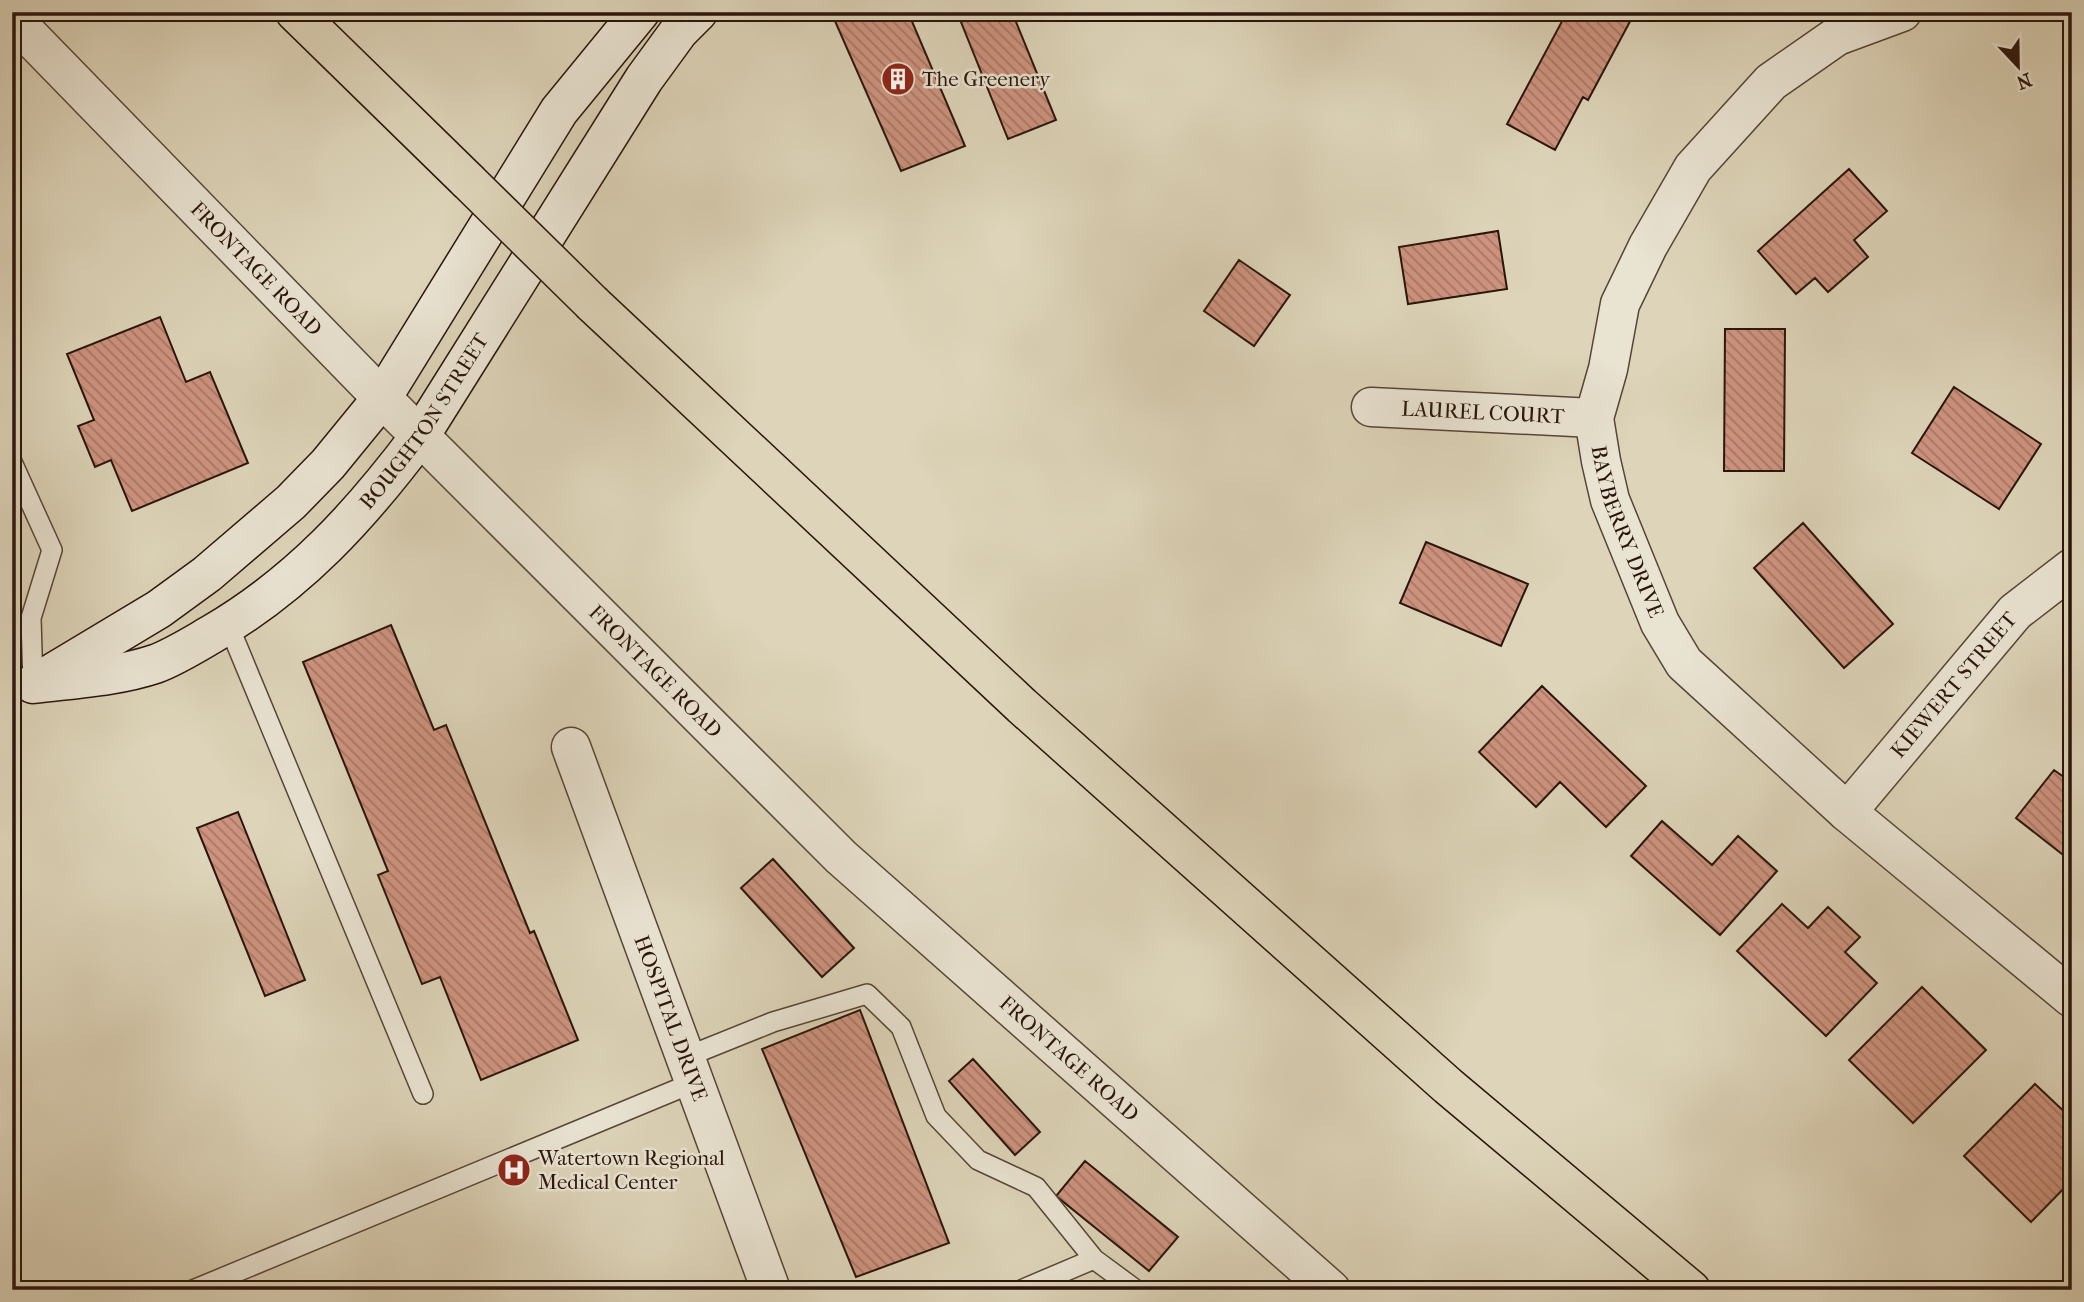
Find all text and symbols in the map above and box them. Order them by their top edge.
north arrow [1982,32,2052,102]
building icon: The Greenery [879,60,917,98]
place label: The Greenery [922,67,1051,91]
text: N [2013,68,2035,94]
street label: FRONTAGE ROAD [186,197,327,341]
street label: BOUGHTON STREET [355,328,494,514]
street label: LAUREL COURT [1401,397,1566,429]
street label: BAYBERRY DRIVE [1587,444,1669,621]
street label: FRONTAGE ROAD [584,600,727,743]
street label: KIEWERT STREET [1886,606,2022,763]
street label: HOSPITAL DRIVE [629,932,712,1105]
street label: FRONTAGE ROAD [995,991,1144,1126]
place label: Watertown Regional Medical Center [537,1146,725,1194]
hospital icon: Watertown Regional Medical Center [495,1151,533,1189]

